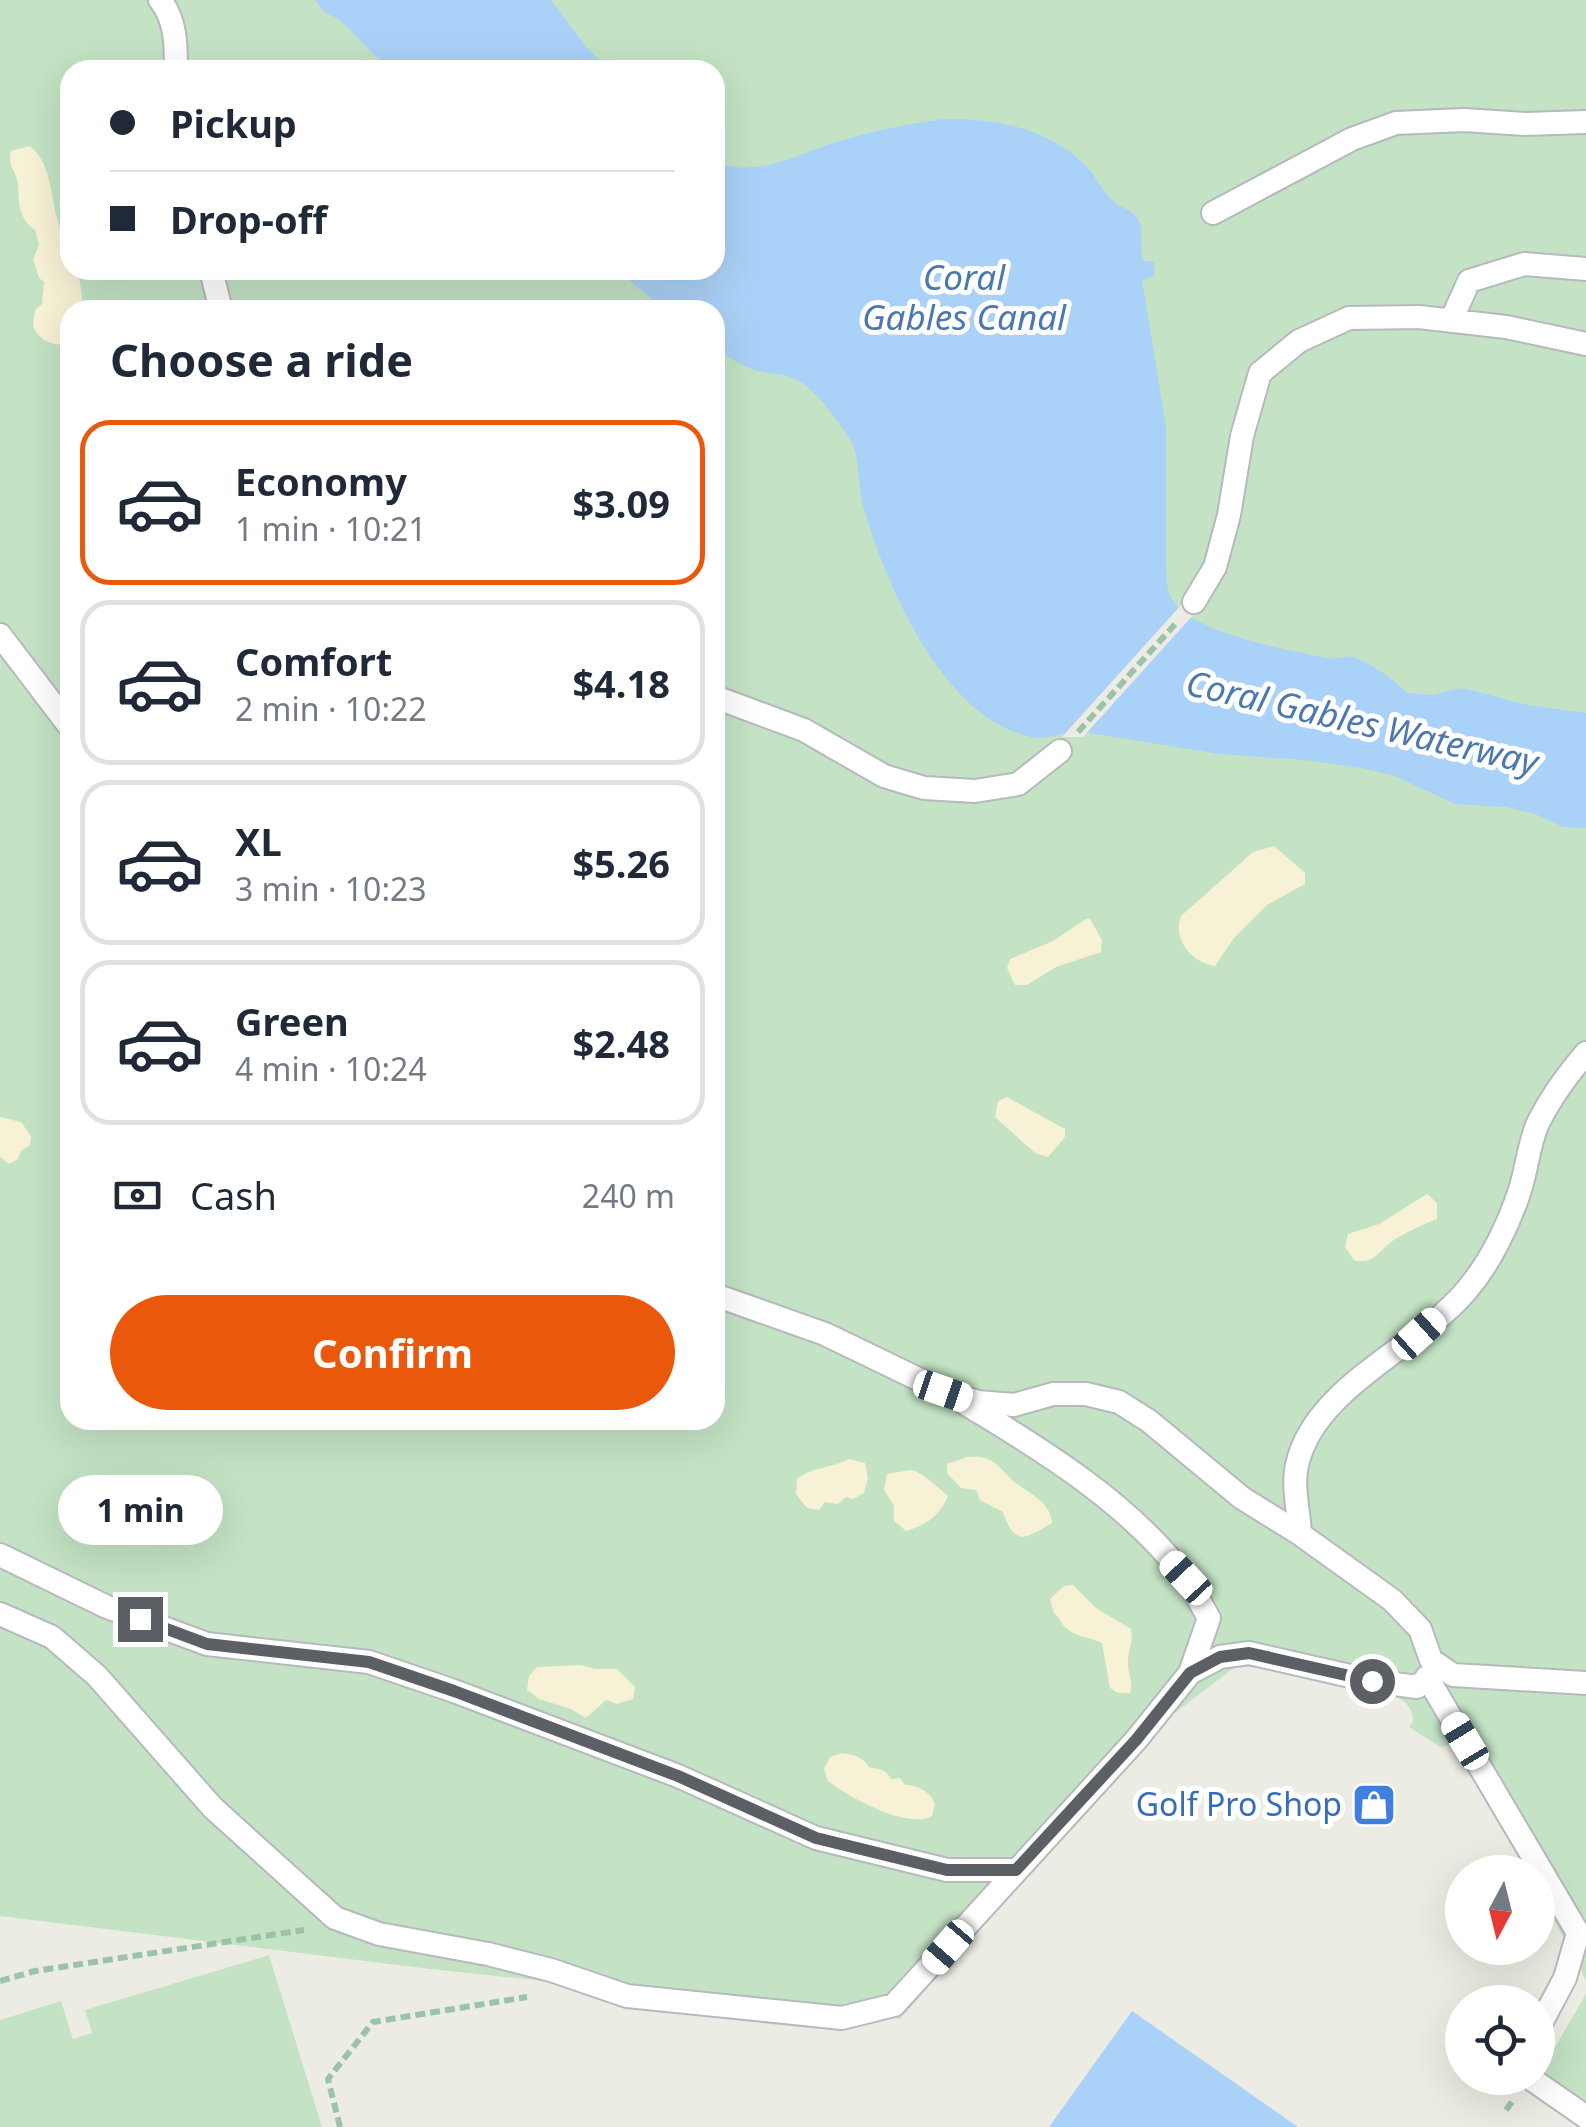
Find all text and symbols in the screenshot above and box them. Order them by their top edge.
text: Pickup [170,97,297,149]
text: Drop-off [170,193,327,245]
water label: Coral Gables Canal [862,253,1067,340]
text: Choose a ride [110,329,413,390]
text: Economy [235,455,407,507]
icon: car [115,458,205,548]
text: $3.09 [572,477,670,529]
text: 1 min · 10:21 [235,507,427,550]
text: Comfort [235,635,392,687]
icon: car [115,638,205,728]
text: $4.18 [572,657,670,709]
water label: Coral Gables Waterway [1182,658,1545,785]
text: 2 min · 10:22 [235,687,427,730]
text: XL [235,815,282,867]
icon: car [115,818,205,908]
text: $5.26 [572,837,670,889]
text: 3 min · 10:23 [235,867,427,910]
text: Green [235,995,349,1047]
icon: car [115,998,205,1088]
text: $2.48 [572,1017,670,1069]
text: 4 min · 10:24 [235,1047,427,1090]
icon: cash [110,1168,165,1223]
text: Cash [190,1169,277,1221]
text: 240 m [582,1174,675,1217]
button: Confirm [110,1295,675,1410]
car [1387,1303,1451,1365]
car [910,1367,976,1415]
callout: 1 min [58,1474,222,1544]
text: 1 min [96,1488,185,1531]
car [1155,1546,1217,1610]
route end [118,1597,163,1642]
route start [1350,1659,1395,1704]
car [1437,1708,1493,1774]
place label: Golf Pro Shop [1136,1782,1342,1825]
shop icon: Golf Pro Shop [1351,1782,1397,1828]
north arrow [1445,1855,1555,1965]
map controls [1445,1855,1555,2095]
car [917,1915,979,1979]
button: locate [1445,1985,1555,2095]

